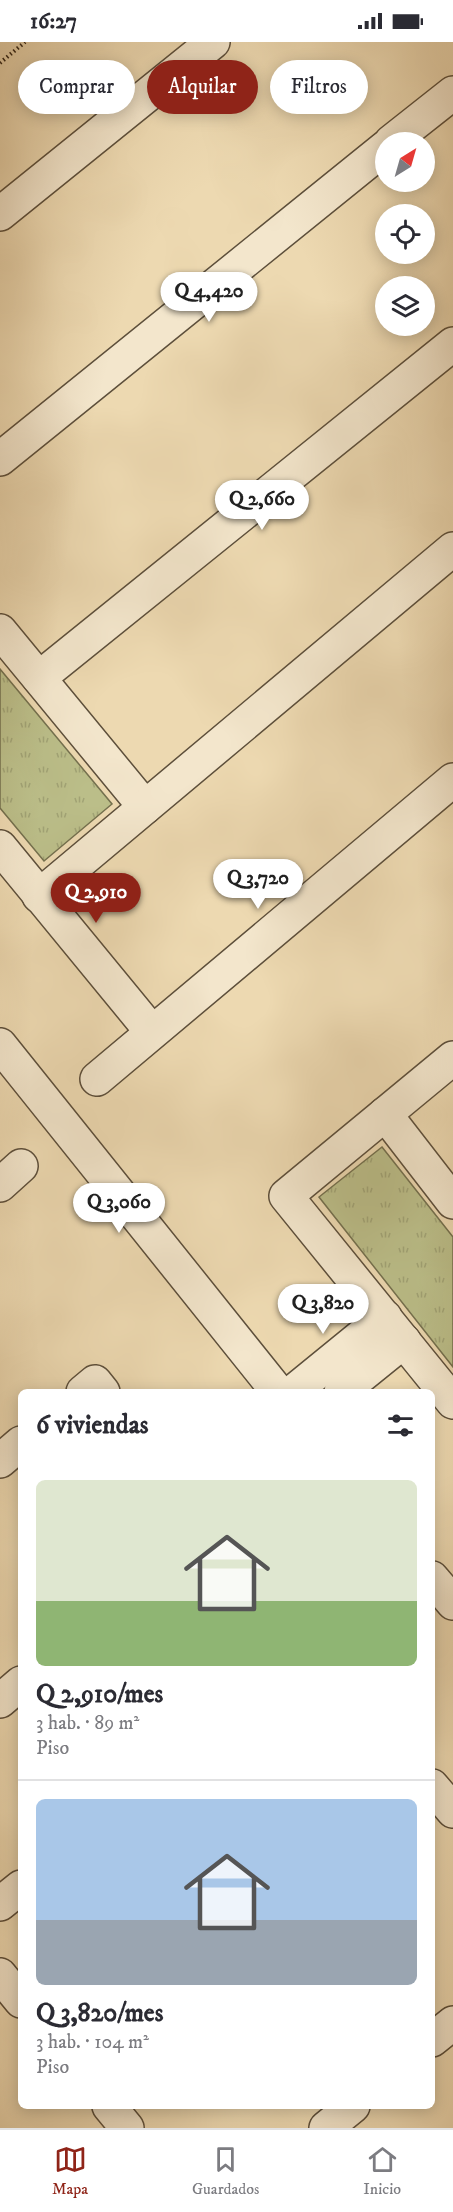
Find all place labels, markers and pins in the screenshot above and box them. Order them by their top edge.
pin: Q 4,420 [154,272,264,323]
pin: Q 2,660 [207,480,317,531]
pin: Q 3,720 [203,859,313,910]
pin: Q 2,910 [41,873,151,924]
pin: Q 3,060 [64,1183,174,1234]
pin: Q 3,820 [268,1284,378,1335]

